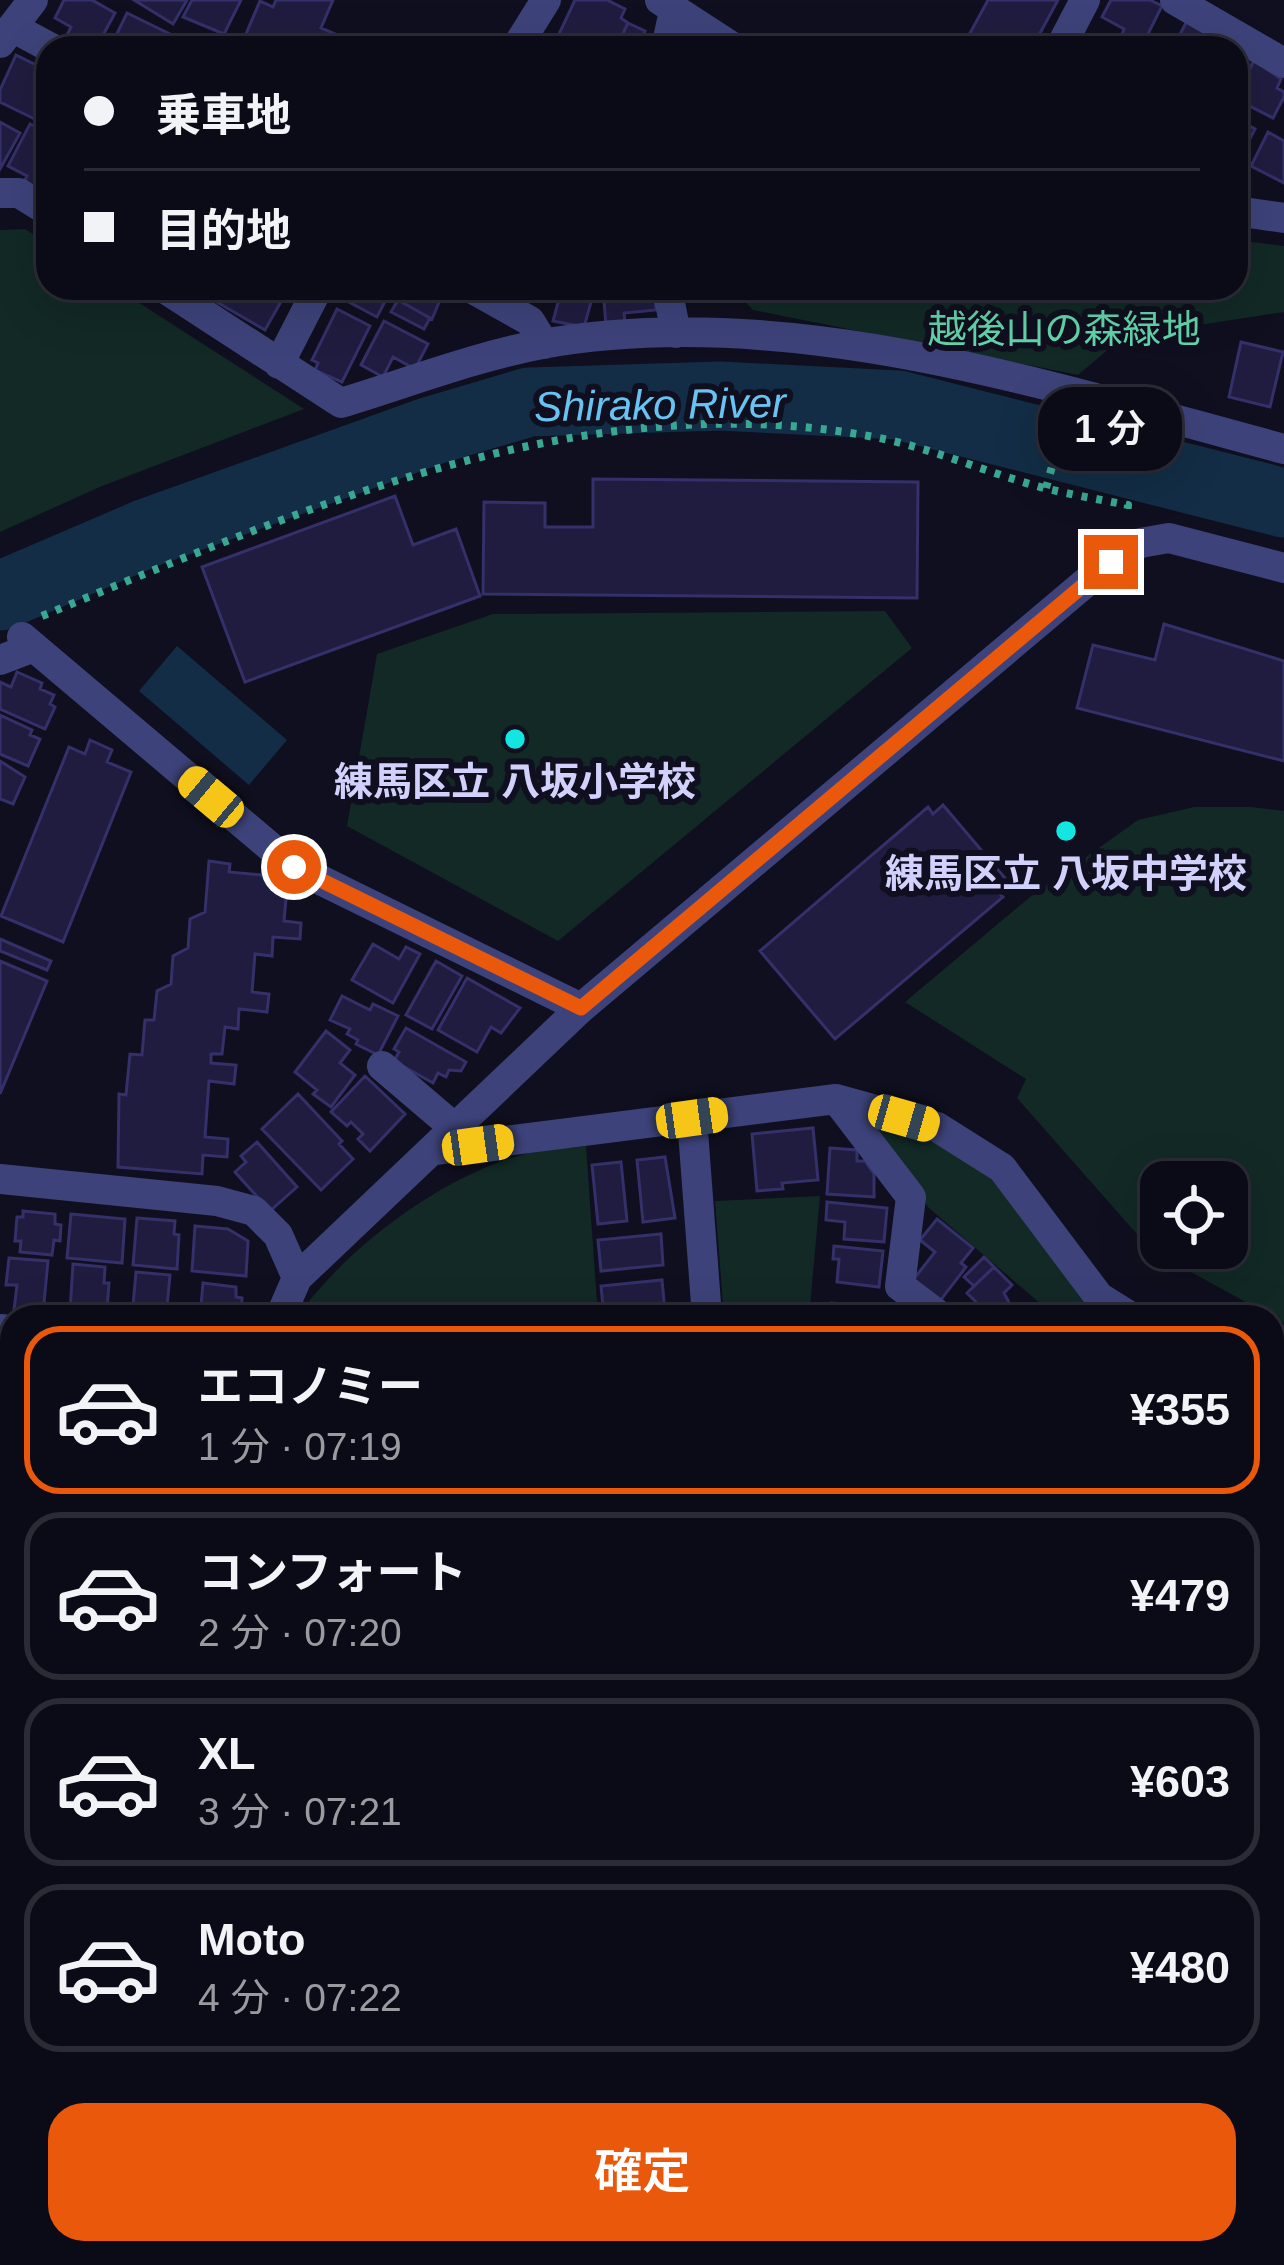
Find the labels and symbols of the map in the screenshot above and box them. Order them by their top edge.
park label: 越後山の森緑地 [927,308,1201,351]
water label: Shirako River [534,379,788,430]
callout: 1 分 [1039,388,1183,472]
route end [1084,535,1138,589]
marker: 練馬区立 八坂小学校 [502,726,528,752]
car [172,760,250,834]
place label: 練馬区立 八坂小学校 [334,760,696,803]
marker: 練馬区立 八坂中学校 [1053,818,1079,844]
route start [267,840,321,894]
place label: 練馬区立 八坂中学校 [885,852,1247,895]
car [864,1091,944,1145]
car [654,1095,730,1141]
car [440,1122,516,1168]

